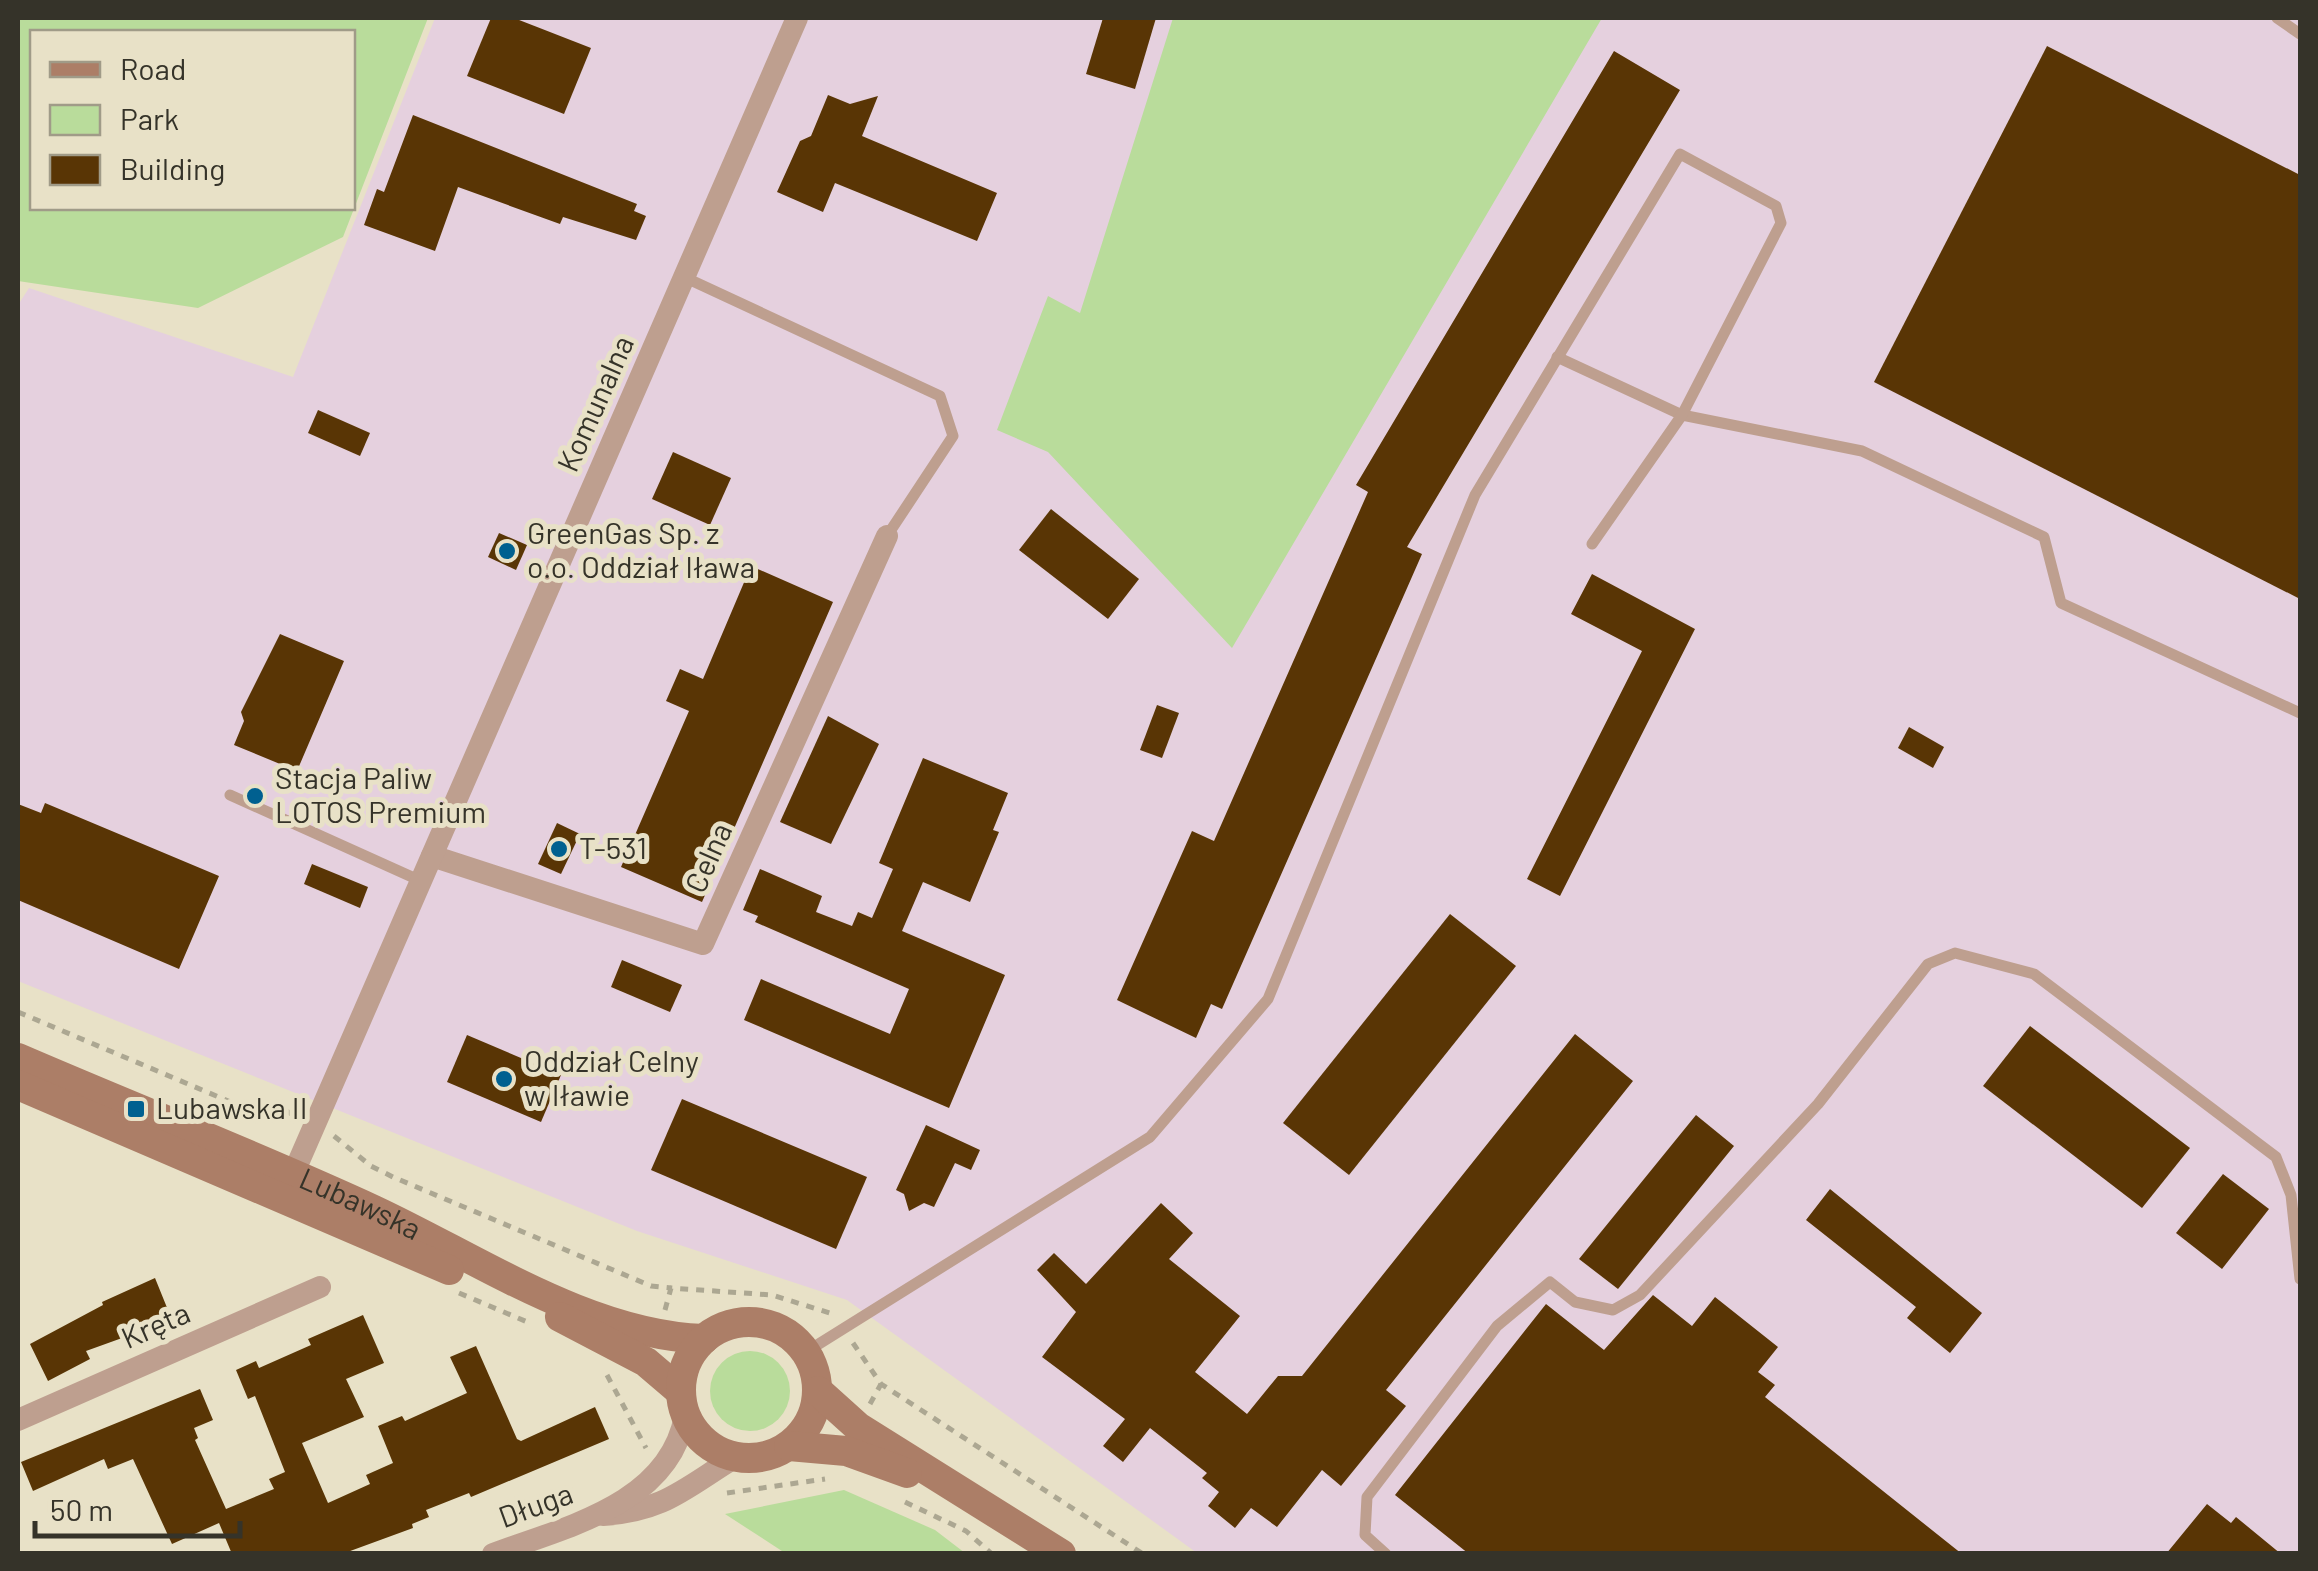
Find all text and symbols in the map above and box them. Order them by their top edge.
legend [30,30,355,210]
text: Road [120,50,186,86]
text: Park [120,100,179,136]
text: Building [120,150,225,186]
street label: Komunalna [548,330,640,477]
place label: GreenGas Sp. z o.o. Oddział Iława [527,514,755,584]
marker: GreenGas Sp. z o.o. Oddział Iława [496,540,518,562]
place label: Stacja Paliw LOTOS Premium [275,759,486,829]
marker: Stacja Paliw LOTOS Premium [244,785,266,807]
street label: Celna [676,817,738,898]
place label: T-531 [579,829,647,865]
marker: T-531 [548,838,570,860]
place label: Oddział Celny w Iławie [524,1042,699,1112]
marker: Oddział Celny w Iławie [493,1068,515,1090]
place label: Lubawska II [156,1089,307,1125]
marker: Lubawska II [125,1098,147,1120]
street label: Lubawska [295,1159,428,1246]
street label: Kręta [115,1293,195,1355]
street label: Długa [493,1474,577,1534]
scale bar [35,1476,240,1538]
text: 50 m [50,1491,113,1527]

